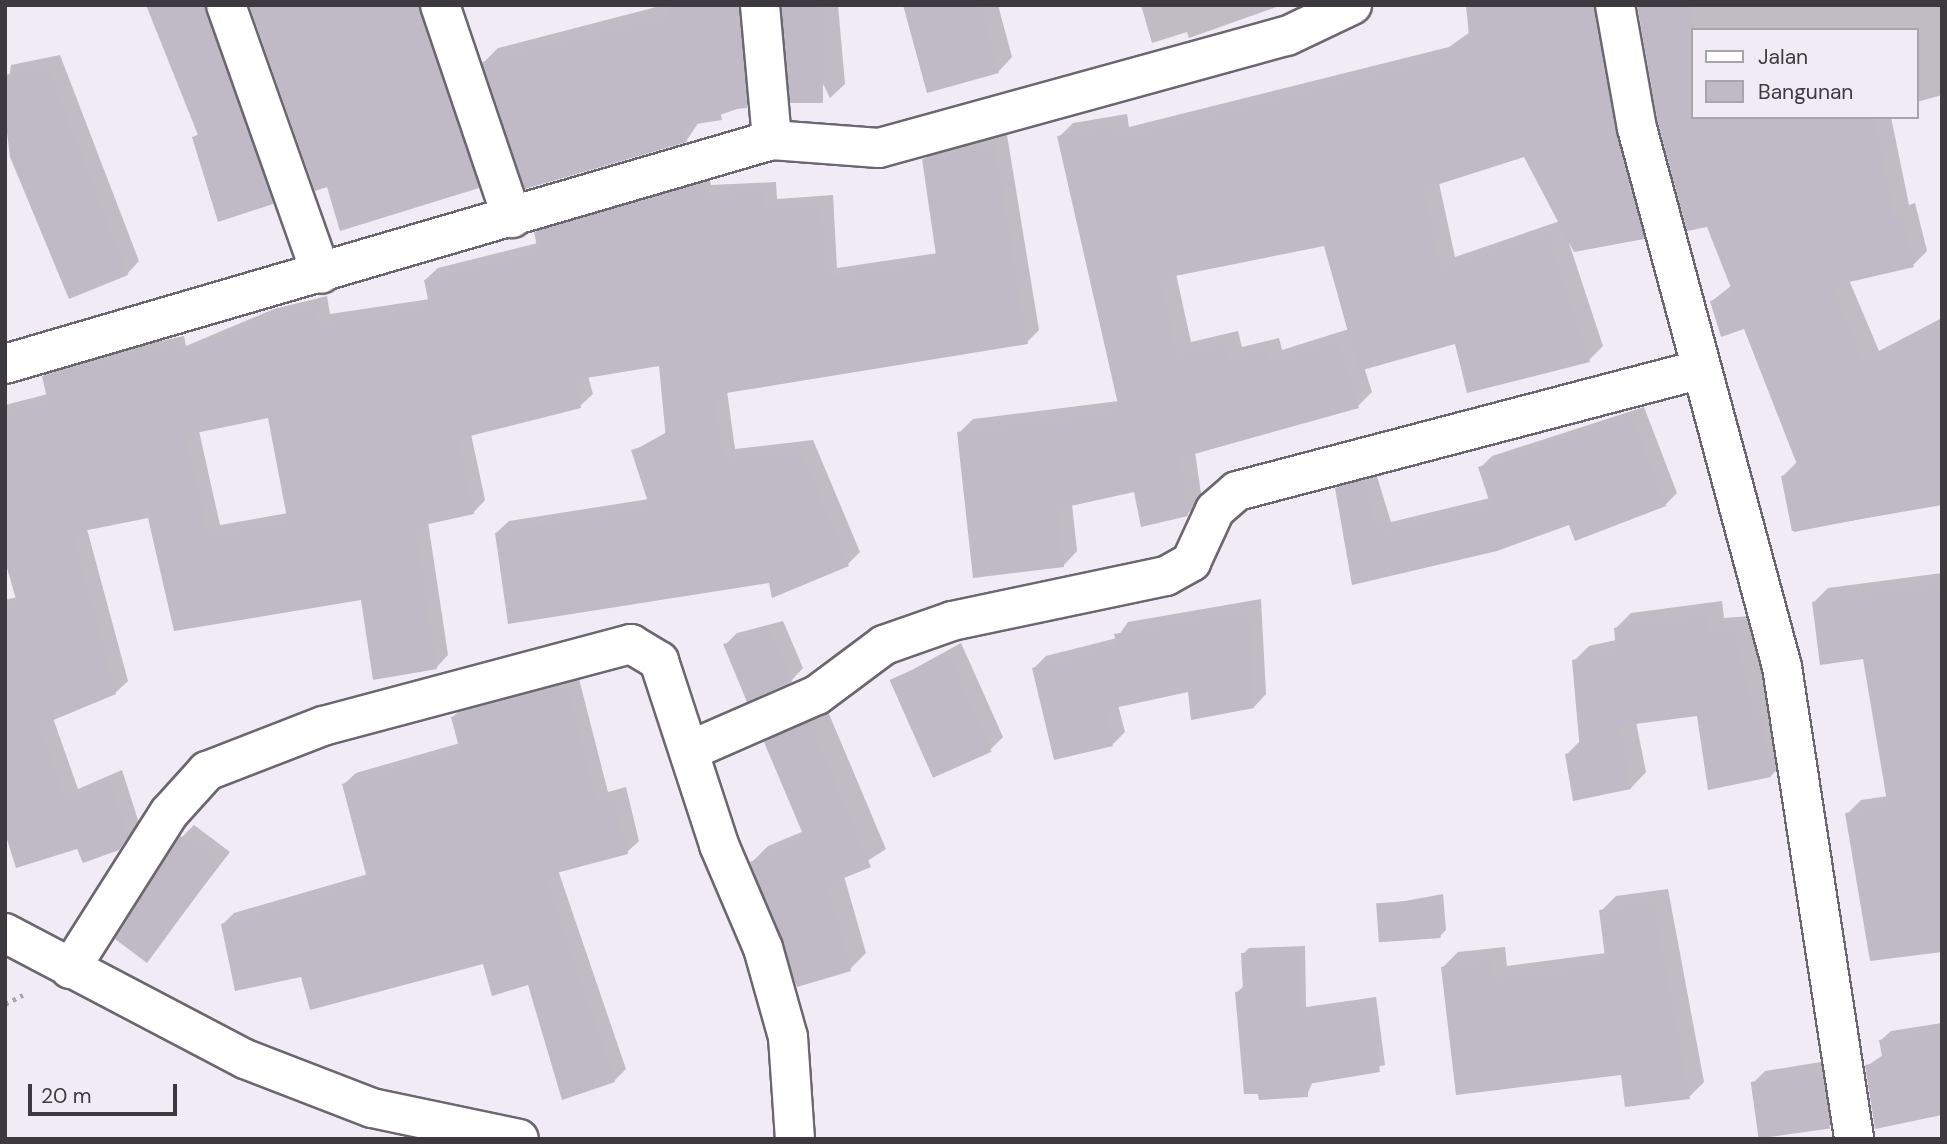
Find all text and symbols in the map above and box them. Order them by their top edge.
legend [1692,28,1919,119]
text: Jalan [1758,43,1808,71]
text: Bangunan [1758,78,1853,106]
scale bar [32,1070,180,1114]
text: 20 m [41,1082,92,1110]

